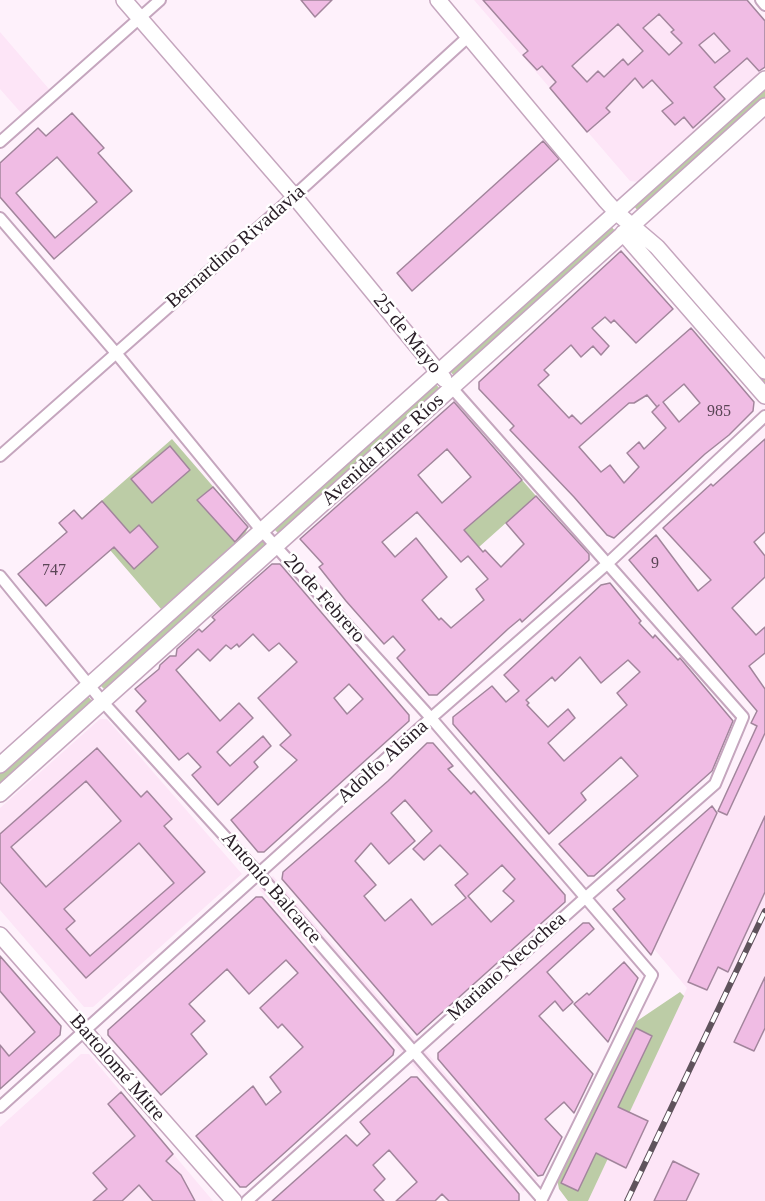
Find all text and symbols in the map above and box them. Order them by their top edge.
street label: Bernardino Rivadavia [162,180,310,314]
street label: 25 de Mayo [368,289,446,379]
street label: Avenida Entre Ríos [317,389,449,511]
house number: 985 [707,402,731,422]
street label: 20 de Febrero [278,550,370,648]
house number: 9 [651,554,659,574]
house number: 747 [42,561,66,581]
street label: Adolfo Alsina [333,715,433,809]
street label: Antonio Balcarce [216,827,326,949]
street label: Mariano Necochea [443,907,571,1027]
street label: Bartolomé Mitre [64,1010,170,1126]

